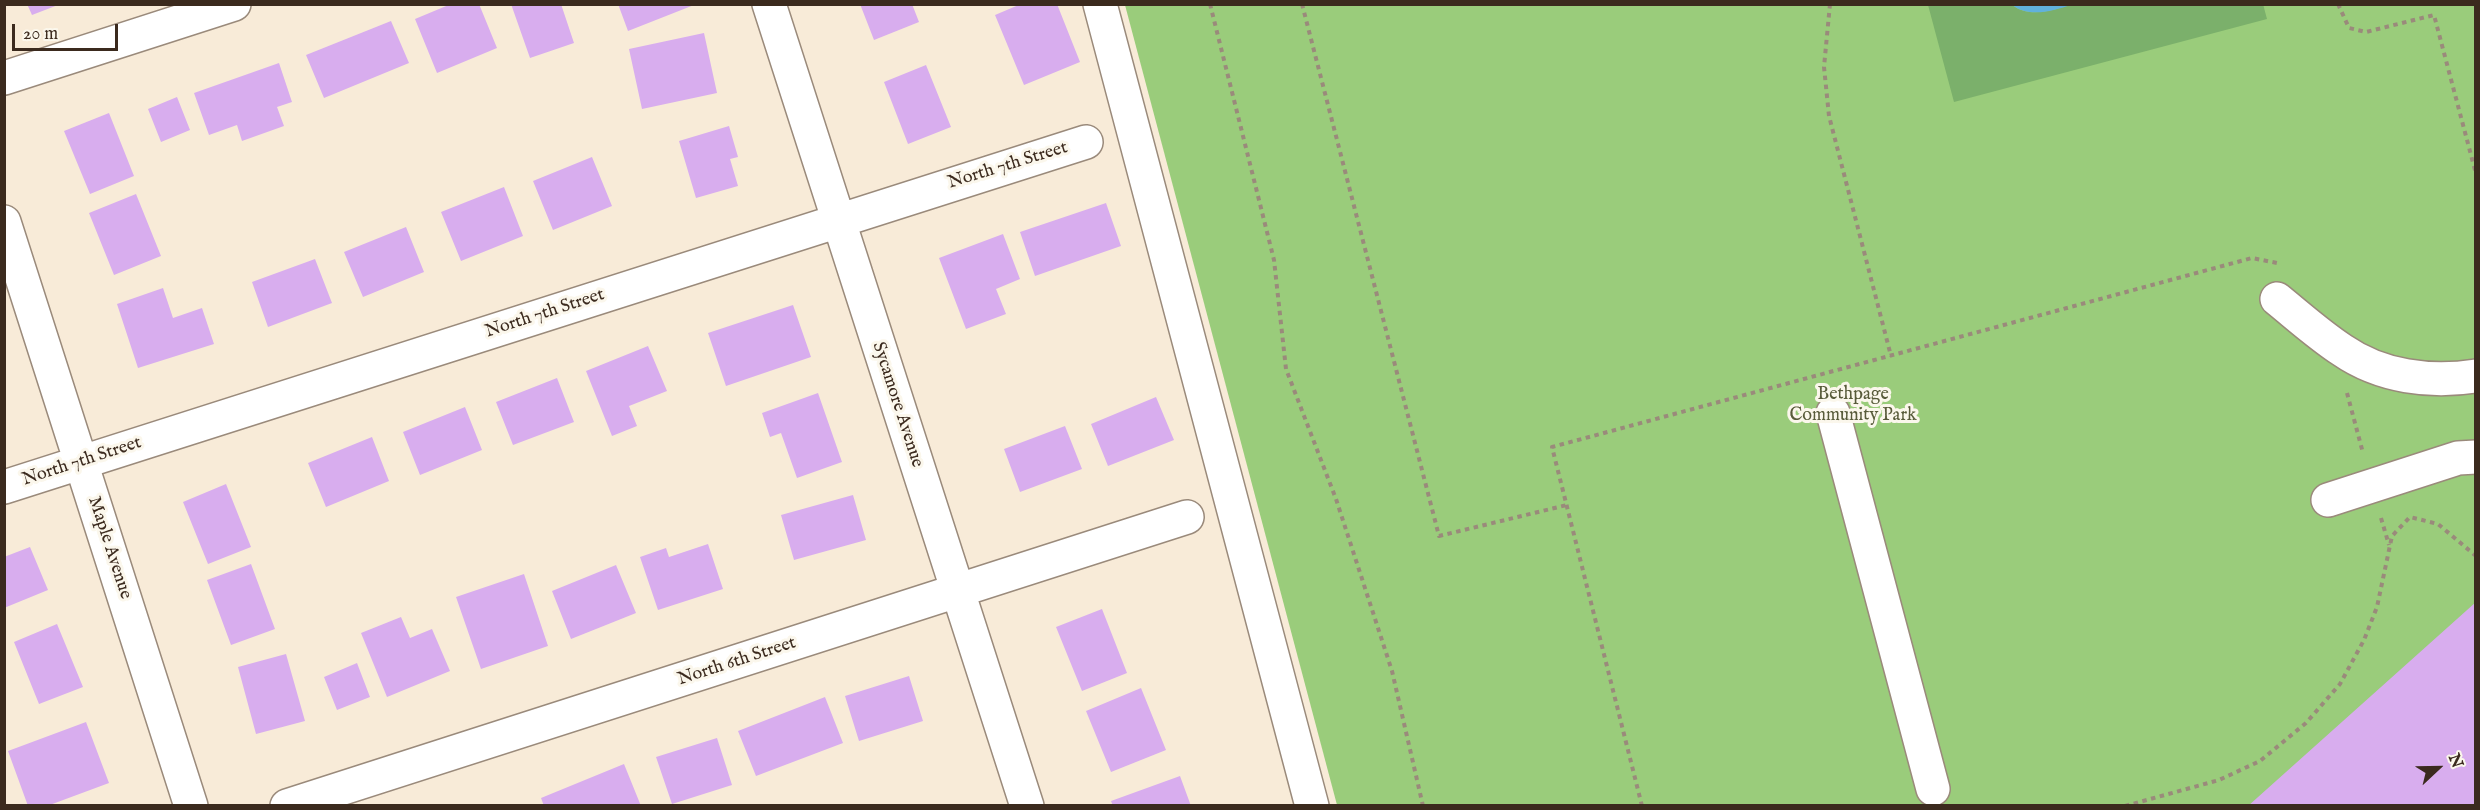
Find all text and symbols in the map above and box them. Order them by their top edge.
scale bar [15,12,122,50]
text: 20 m [23,23,58,46]
street label: North 7th Street [946,138,1070,194]
street label: North 7th Street [483,285,607,343]
street label: Sycamore Avenue [867,340,927,470]
park label: Bethpage Community Park [1789,384,1917,426]
street label: North 7th Street [20,433,144,491]
street label: Maple Avenue [82,494,136,602]
street label: North 6th Street [675,633,799,691]
north arrow [2408,738,2468,798]
text: N [2443,751,2467,771]

